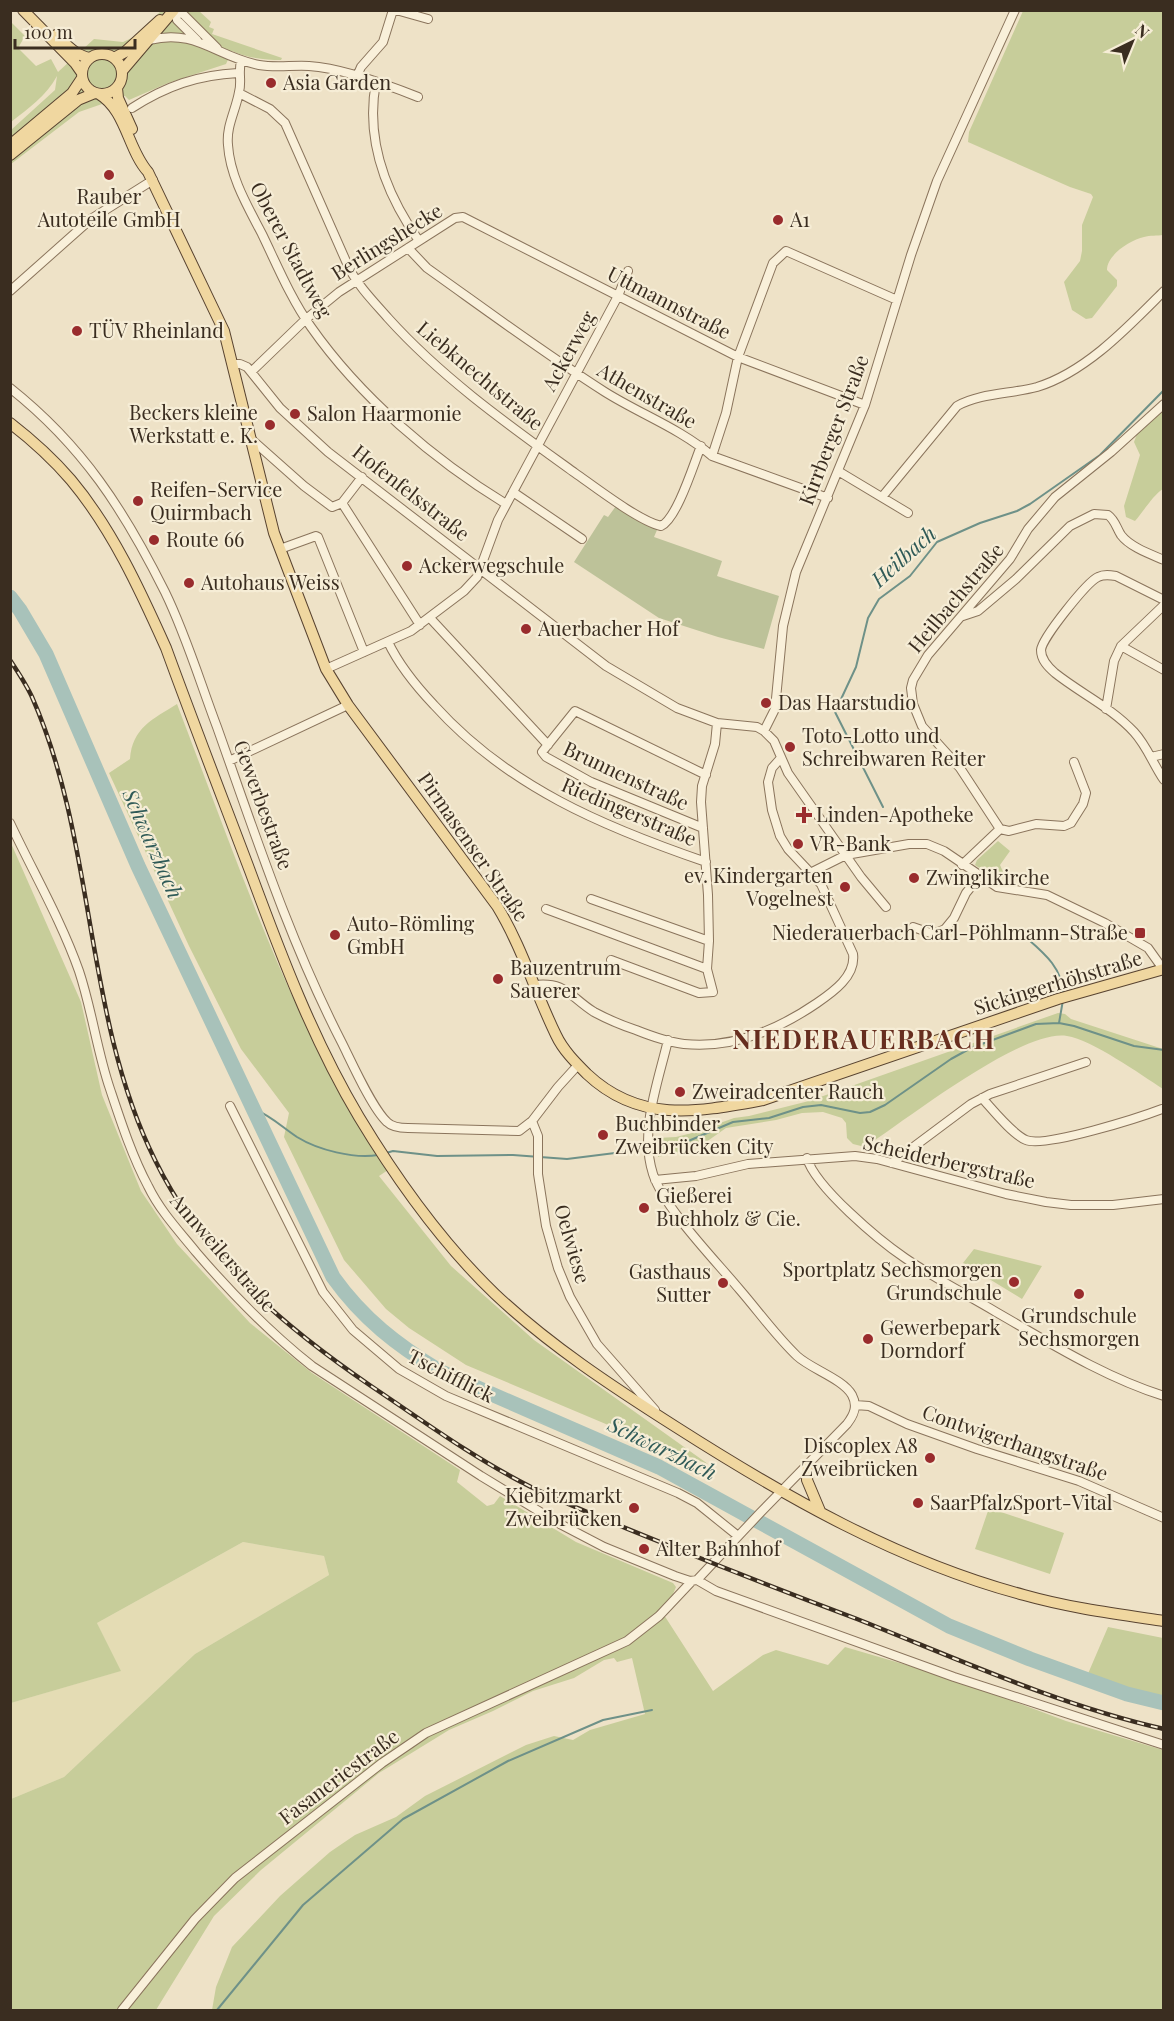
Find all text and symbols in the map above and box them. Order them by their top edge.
scale bar [15,12,135,50]
north arrow [1102,12,1162,72]
text: N [1131,19,1154,43]
text: 100 m [24,20,73,44]
place label: Asia Garden [282,68,391,95]
marker: Asia Garden [264,76,278,90]
marker: Rauber Autoteile GmbH [102,168,116,182]
street label: Oberer Stadtweg [245,176,340,323]
place label: Rauber Autoteile GmbH [36,182,181,232]
street label: Berlingshecke [326,196,447,286]
place label: A1 [789,205,810,232]
marker: A1 [771,213,785,227]
street label: Uttmannstraße [603,259,736,344]
street label: Ackerweg [534,305,601,396]
street label: Liebknechtstraße [412,314,550,436]
place label: TÜV Rheinland [89,316,224,343]
marker: TÜV Rheinland [70,324,84,338]
street label: Kirrberger Straße [791,350,874,509]
street label: Athenstraße [592,355,702,434]
place label: Beckers kleine Werkstatt e. K. [128,398,258,448]
place label: Salon Haarmonie [307,399,462,426]
marker: Salon Haarmonie [288,407,302,421]
marker: Beckers kleine Werkstatt e. K. [263,418,277,432]
street label: Hofenfelsstraße [348,438,476,546]
place label: Reifen-Service Quirmbach [150,475,282,525]
marker: Reifen-Service Quirmbach [131,494,145,508]
water label: Heilbach [863,519,941,593]
place label: Route 66 [166,525,244,552]
marker: Route 66 [147,533,161,547]
street label: Heilbachstraße [901,536,1009,658]
place label: Ackerwegschule [418,551,564,578]
marker: Ackerwegschule [400,559,414,573]
place label: Autohaus Weiss [200,568,340,595]
marker: Autohaus Weiss [182,576,196,590]
place label: Auerbacher Hof [537,614,680,641]
marker: Auerbacher Hof [519,622,533,636]
place label: Das Haarstudio [778,688,916,715]
marker: Das Haarstudio [759,696,773,710]
place label: Toto-Lotto und Schreibwaren Reiter [802,721,986,771]
street label: Brunnenstraße [560,734,694,816]
street label: Gewerbestraße [228,736,300,873]
marker: Toto-Lotto und Schreibwaren Reiter [783,740,797,754]
street label: Pirmasenser Straße [413,766,536,926]
street label: Riedingerstraße [558,770,701,851]
water label: Schwarzbach [117,783,191,903]
place label: Linden-Apotheke [816,800,974,827]
marker: Linden-Apotheke [797,808,811,822]
place label: VR-Bank [809,829,891,856]
marker: VR-Bank [791,837,805,851]
place label: ev. Kindergarten Vogelnest [684,861,834,911]
place label: Zwinglikirche [926,863,1050,890]
marker: Zwinglikirche [907,871,921,885]
marker: ev. Kindergarten Vogelnest [838,880,852,894]
place label: Auto-Römling GmbH [346,909,475,959]
place label: Niederauerbach Carl-Pöhlmann-Straße [772,918,1128,945]
marker: Niederauerbach Carl-Pöhlmann-Straße [1133,926,1147,940]
marker: Auto-Römling GmbH [328,928,342,942]
street label: Sickingerhöhstraße [970,943,1145,1020]
place label: Bauzentrum Sauerer [510,953,621,1003]
marker: Bauzentrum Sauerer [491,972,505,986]
district label: NIEDERAUERBACH [732,1021,996,1056]
place label: Zweiradcenter Rauch [692,1077,884,1104]
marker: Zweiradcenter Rauch [673,1085,687,1099]
place label: Buchbinder Zweibrücken City [615,1109,774,1159]
marker: Buchbinder Zweibrücken City [596,1128,610,1142]
street label: Scheiderbergstraße [861,1128,1038,1193]
place label: Gießerei Buchholz & Cie. [656,1181,801,1231]
street label: Annweilerstraße [164,1186,283,1317]
street label: Oelwiese [549,1201,598,1286]
marker: Gießerei Buchholz & Cie. [637,1201,651,1215]
place label: Sportplatz Sechsmorgen Grundschule [782,1255,1002,1305]
place label: Gasthaus Sutter [629,1257,711,1307]
marker: Sportplatz Sechsmorgen Grundschule [1007,1275,1021,1289]
marker: Gasthaus Sutter [716,1276,730,1290]
marker: Grundschule Sechsmorgen [1072,1287,1086,1301]
place label: Grundschule Sechsmorgen [1018,1301,1140,1351]
place label: Gewerbepark Dorndorf [880,1313,1000,1363]
marker: Gewerbepark Dorndorf [861,1332,875,1346]
street label: Tschifflick [404,1341,500,1408]
street label: Contwigerhangstraße [919,1397,1112,1486]
water label: Schwarzbach [603,1408,722,1486]
place label: Discoplex A8 Zweibrücken [801,1431,918,1481]
marker: Discoplex A8 Zweibrücken [923,1451,937,1465]
place label: Kiebitzmarkt Zweibrücken [505,1481,623,1531]
place label: SaarPfalzSport-Vital [930,1488,1113,1515]
marker: SaarPfalzSport-Vital [911,1496,925,1510]
marker: Kiebitzmarkt Zweibrücken [627,1501,641,1515]
place label: Alter Bahnhof [655,1534,782,1561]
marker: Alter Bahnhof [637,1542,651,1556]
street label: Fasaneriestraße [273,1722,404,1830]

